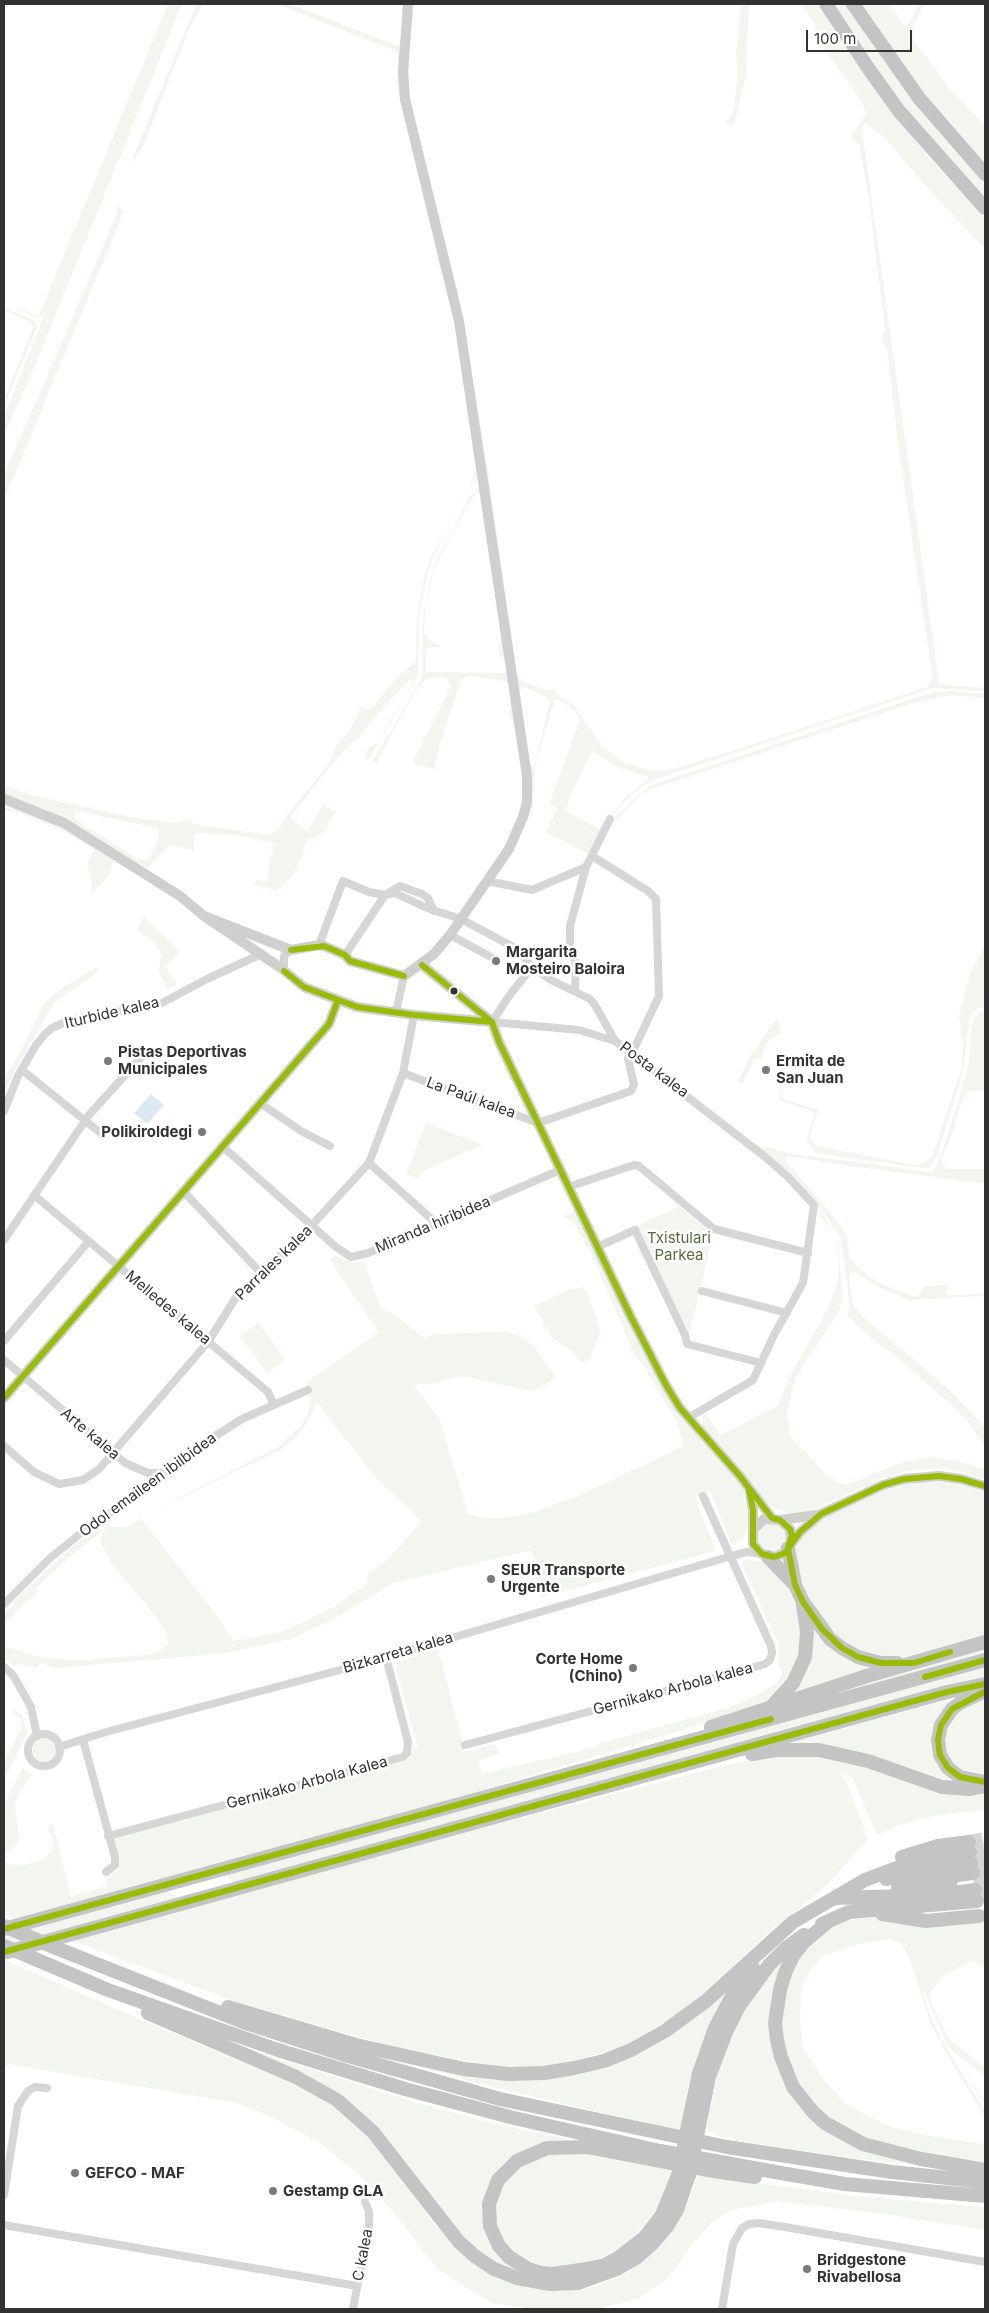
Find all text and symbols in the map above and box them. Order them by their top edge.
scale bar [809,20,915,52]
text: 100 m [814,29,856,48]
place label: Margarita Mosteiro Baloira [506,943,625,978]
marker: Margarita Mosteiro Baloira [490,955,502,967]
unlabelled marker [449,986,459,996]
street label: Iturbide kalea [63,993,161,1033]
street label: Posta kalea [616,1038,692,1102]
place label: Pistas Deportivas Municipales [118,1043,247,1078]
place label: Ermita de San Juan [776,1052,845,1087]
marker: Pistas Deportivas Municipales [102,1055,114,1067]
marker: Ermita de San Juan [760,1064,772,1076]
street label: La Paúl kalea [424,1074,518,1122]
place label: Polikiroldegi [101,1123,192,1141]
marker: Polikiroldegi [196,1126,208,1138]
street label: Miranda hiribidea [373,1193,493,1257]
street label: Parrales kalea [232,1222,316,1304]
park label: Txistulari Parkea [647,1229,711,1264]
street label: Melledes kalea [122,1267,214,1349]
street label: Arte kalea [57,1404,123,1464]
street label: Odol emaileen ibilbidea [76,1429,220,1541]
place label: SEUR Transporte Urgente [501,1561,625,1596]
marker: SEUR Transporte Urgente [485,1573,497,1585]
street label: Bizkarreta kalea [341,1629,455,1677]
place label: Corte Home (Chino) [535,1650,623,1685]
street label: Gernikako Arbola kalea [591,1659,755,1719]
marker: Corte Home (Chino) [627,1662,639,1674]
street label: Gernikako Arbola Kalea [224,1753,390,1813]
place label: GEFCO - MAF [85,2164,185,2182]
marker: GEFCO - MAF [69,2167,81,2179]
place label: Gestamp GLA [283,2182,384,2200]
marker: Gestamp GLA [267,2185,279,2197]
street label: C kalea [349,2227,377,2283]
place label: Bridgestone Rivabellosa [817,2251,906,2286]
marker: Bridgestone Rivabellosa [801,2263,813,2275]

